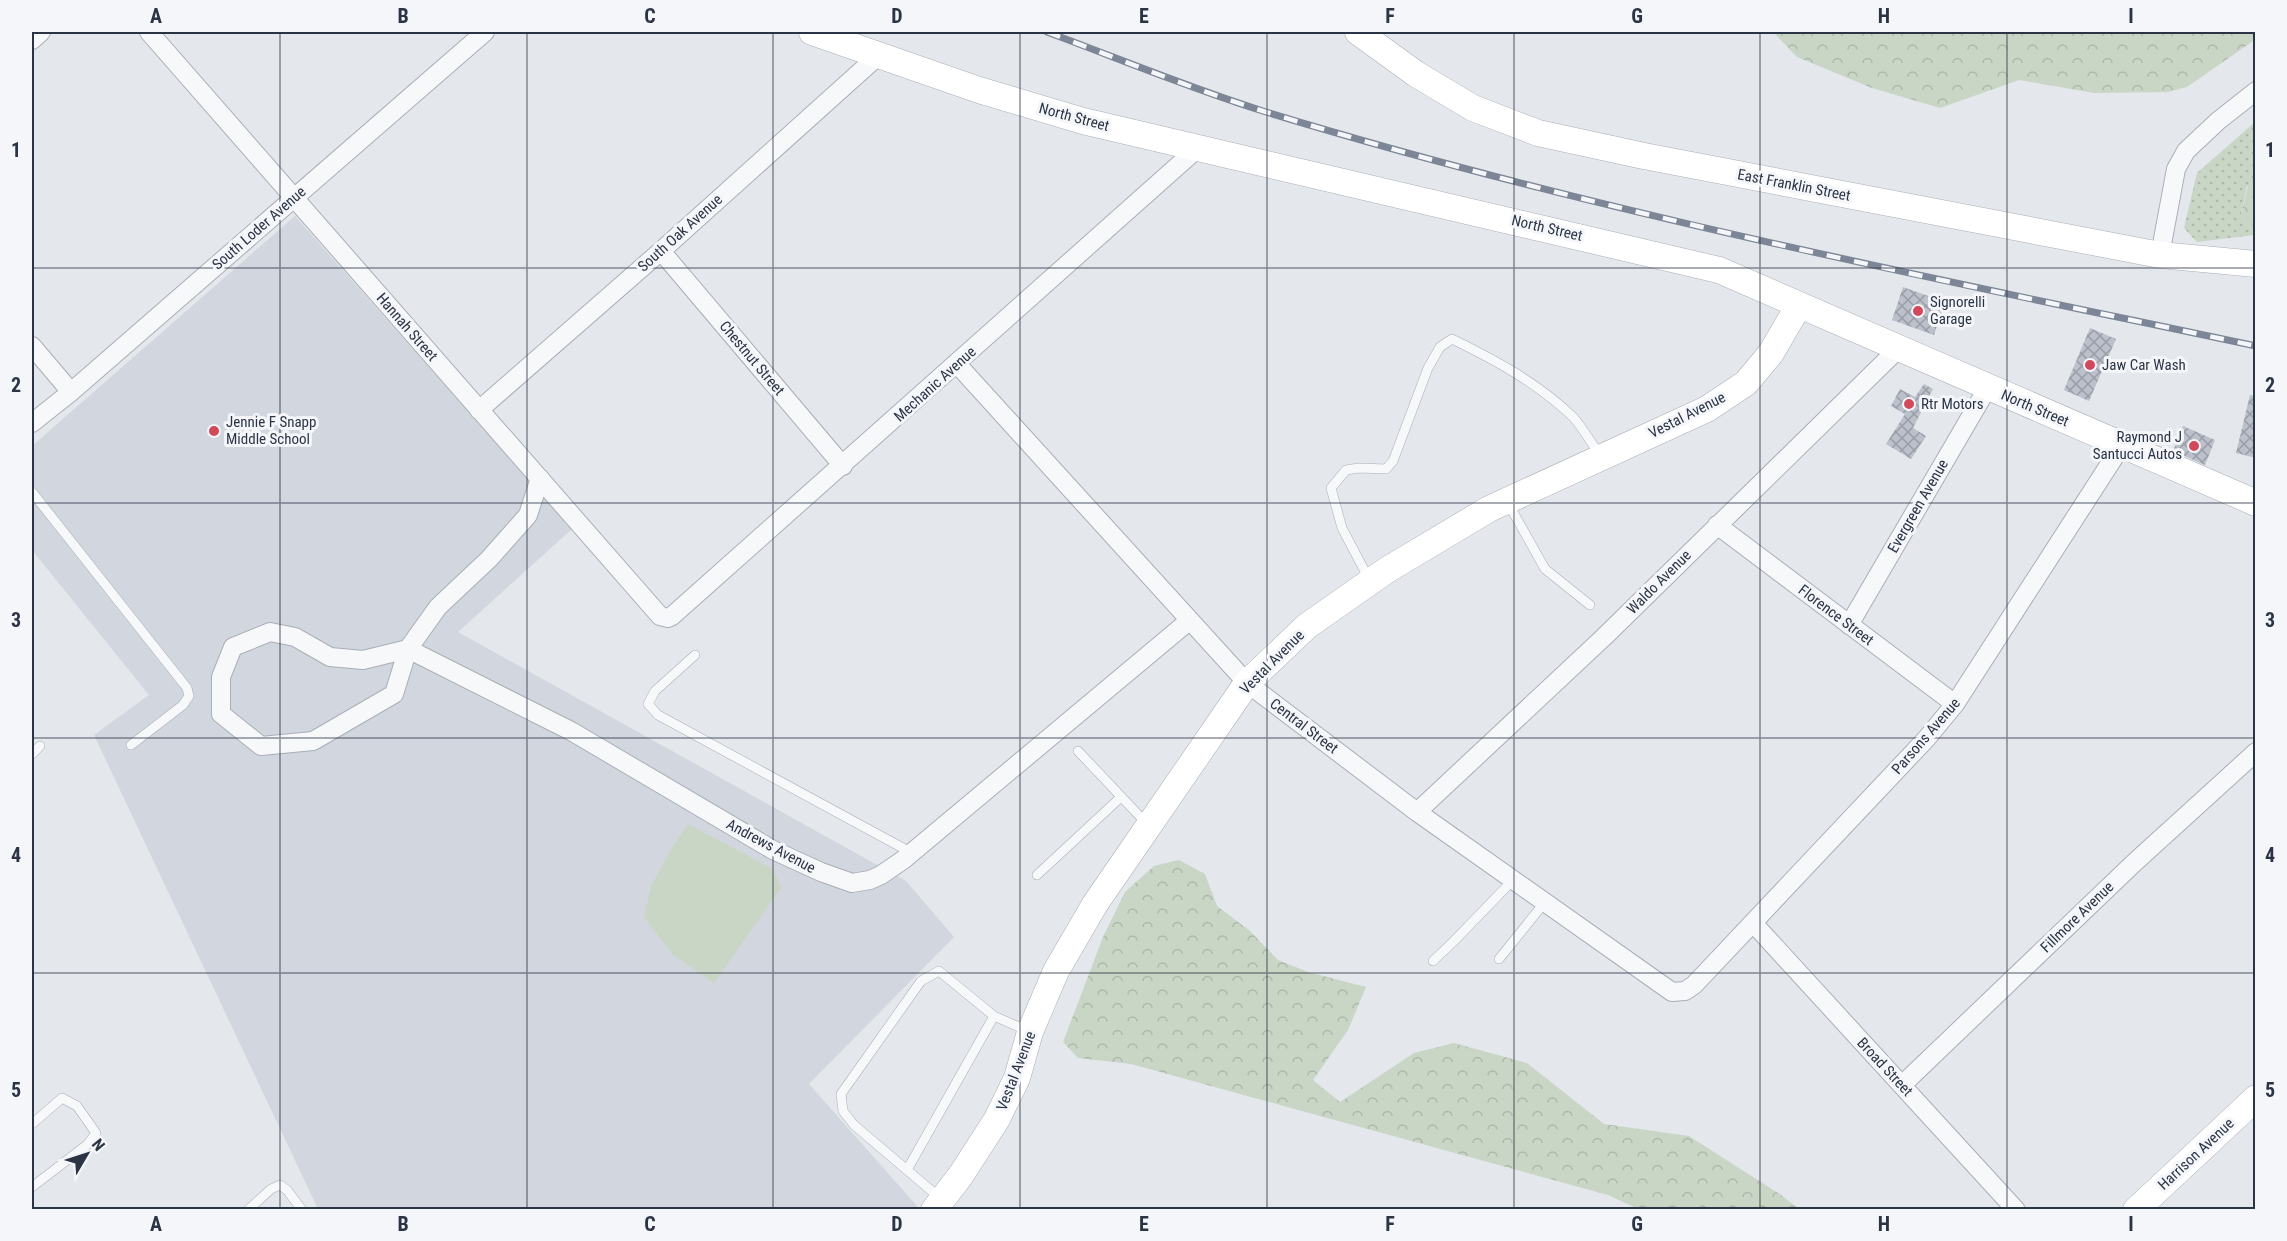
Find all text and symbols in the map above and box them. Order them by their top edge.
text: A [150,4,162,28]
text: B [397,4,409,28]
text: C [644,4,656,28]
text: D [891,4,903,28]
text: E [1139,4,1149,28]
text: F [1385,4,1395,28]
text: G [1631,4,1643,28]
text: H [1878,4,1890,28]
text: I [2128,4,2134,28]
street label: North Street [1037,99,1111,135]
text: 1 [11,138,21,162]
text: 1 [2265,138,2275,162]
street label: East Franklin Street [1736,165,1852,205]
street label: South Loder Avenue [209,182,309,274]
street label: South Oak Avenue [634,190,726,276]
street label: North Street [1510,211,1584,245]
street label: Hannah Street [373,289,441,365]
place label: Signorelli Garage [1930,293,1985,328]
marker: Signorelli Garage [1911,304,1925,318]
street label: Chestnut Street [716,317,788,399]
street label: Mechanic Avenue [890,343,980,425]
place label: Jaw Car Wash [2102,356,2186,374]
marker: Jaw Car Wash [2083,358,2097,372]
text: 2 [11,373,21,397]
text: 2 [2265,373,2275,397]
street label: North Street [1998,386,2072,430]
street label: Vestal Avenue [1646,388,1728,442]
place label: Rtr Motors [1921,395,1984,413]
marker: Rtr Motors [1902,397,1916,411]
place label: Jennie F Snapp Middle School [226,413,316,448]
marker: Jennie F Snapp Middle School [207,424,221,438]
place label: Raymond J Santucci Autos [2093,428,2182,463]
marker: Raymond J Santucci Autos [2187,439,2201,453]
street label: Evergreen Avenue [1884,456,1952,556]
street label: Waldo Avenue [1623,546,1695,618]
street label: Florence Street [1795,581,1877,649]
text: 3 [11,608,21,632]
text: 3 [2265,608,2275,632]
street label: Vestal Avenue [1236,626,1308,698]
street label: Parsons Avenue [1888,694,1964,778]
street label: Central Street [1266,695,1342,757]
street label: Andrews Avenue [723,815,819,877]
text: 4 [11,843,21,867]
text: 4 [2265,843,2275,867]
street label: Fillmore Avenue [2037,878,2117,956]
street label: Vestal Avenue [993,1029,1039,1113]
street label: Broad Street [1853,1034,1917,1100]
text: 5 [11,1078,21,1102]
text: 5 [2265,1078,2275,1102]
street label: Harrison Avenue [2154,1114,2238,1194]
north arrow [57,1124,117,1184]
text: N [88,1135,109,1155]
text: A [150,1212,162,1236]
text: B [397,1212,409,1236]
text: C [644,1212,656,1236]
text: D [891,1212,903,1236]
text: E [1139,1212,1149,1236]
text: F [1385,1212,1395,1236]
text: G [1631,1212,1643,1236]
text: H [1878,1212,1890,1236]
text: I [2128,1212,2134,1236]

